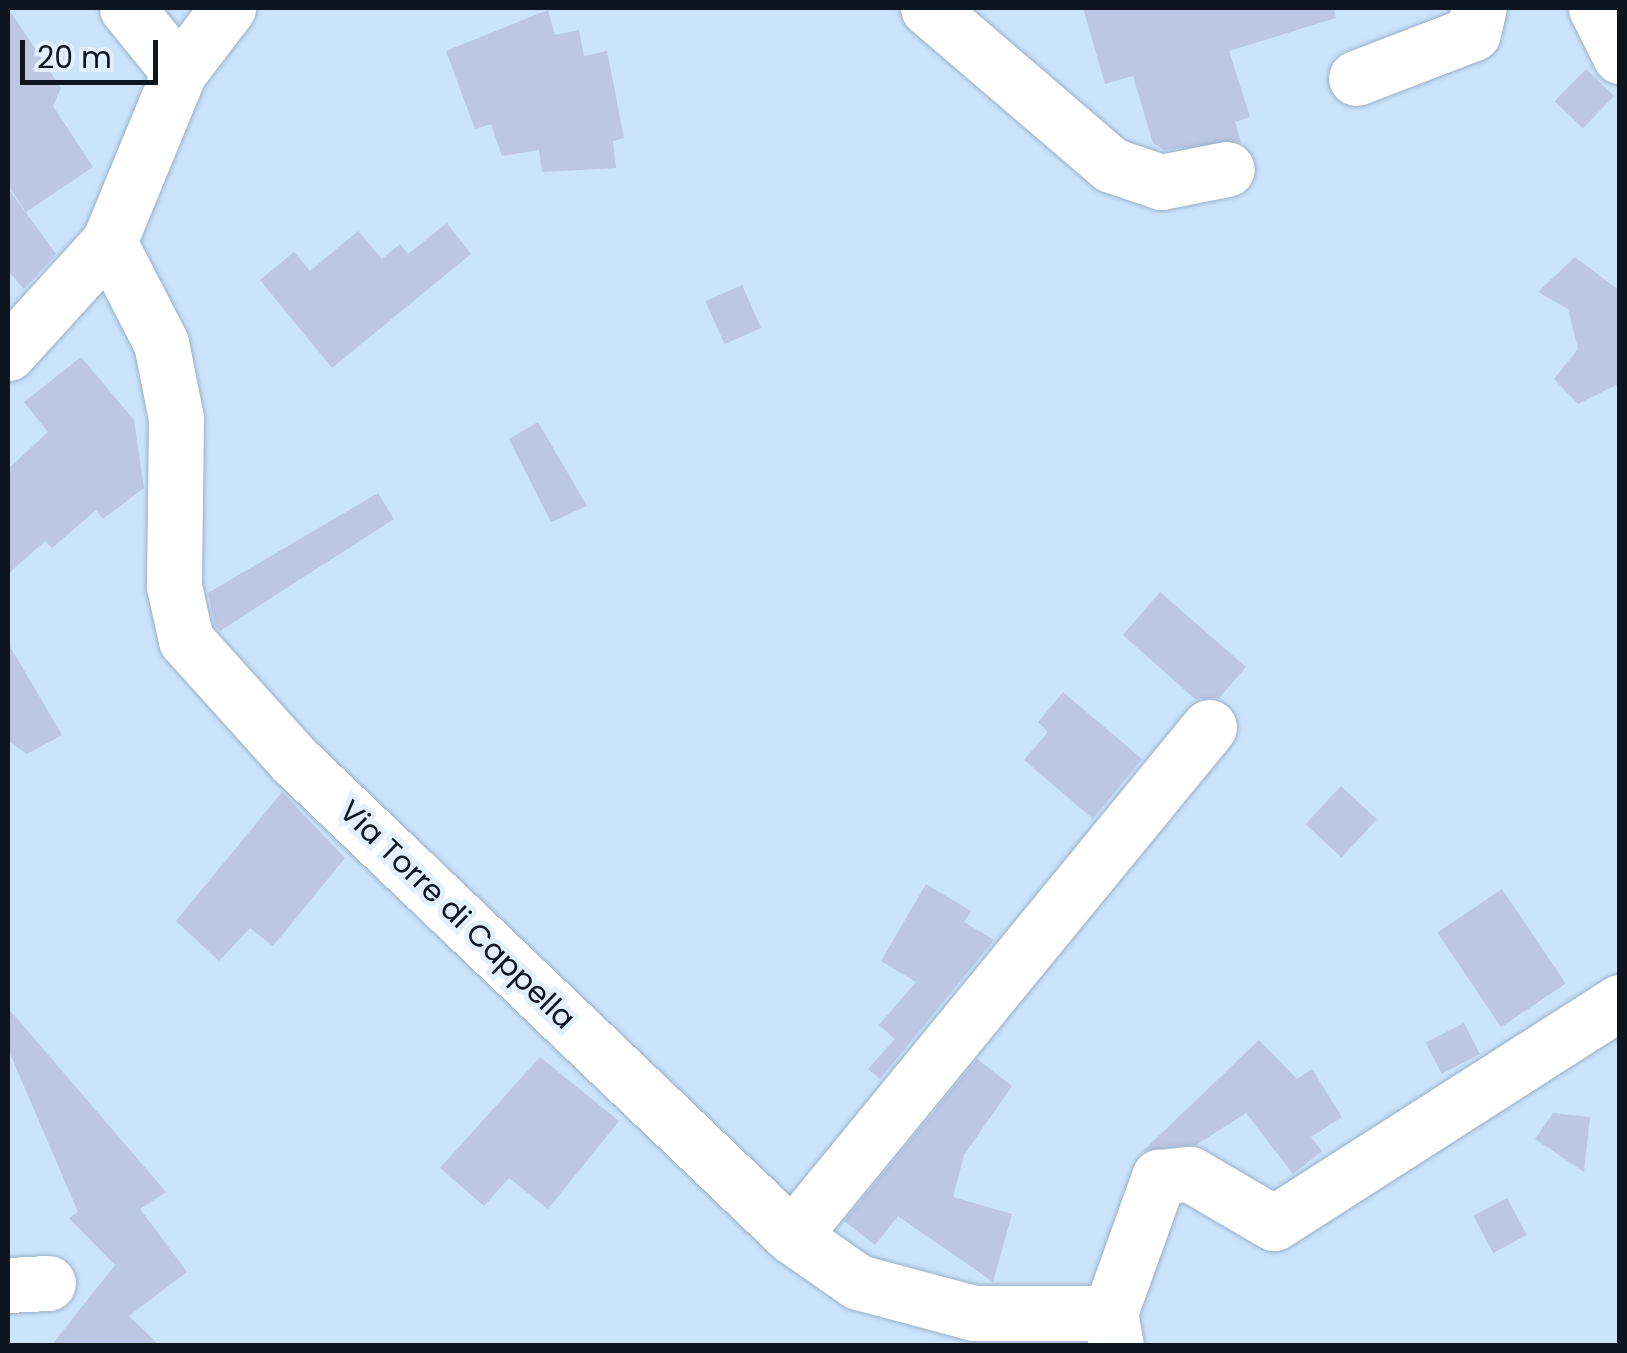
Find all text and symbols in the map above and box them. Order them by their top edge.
scale bar [25,20,162,82]
text: 20 m [37,36,112,79]
street label: Via Torre di Cappella [332,793,582,1037]

